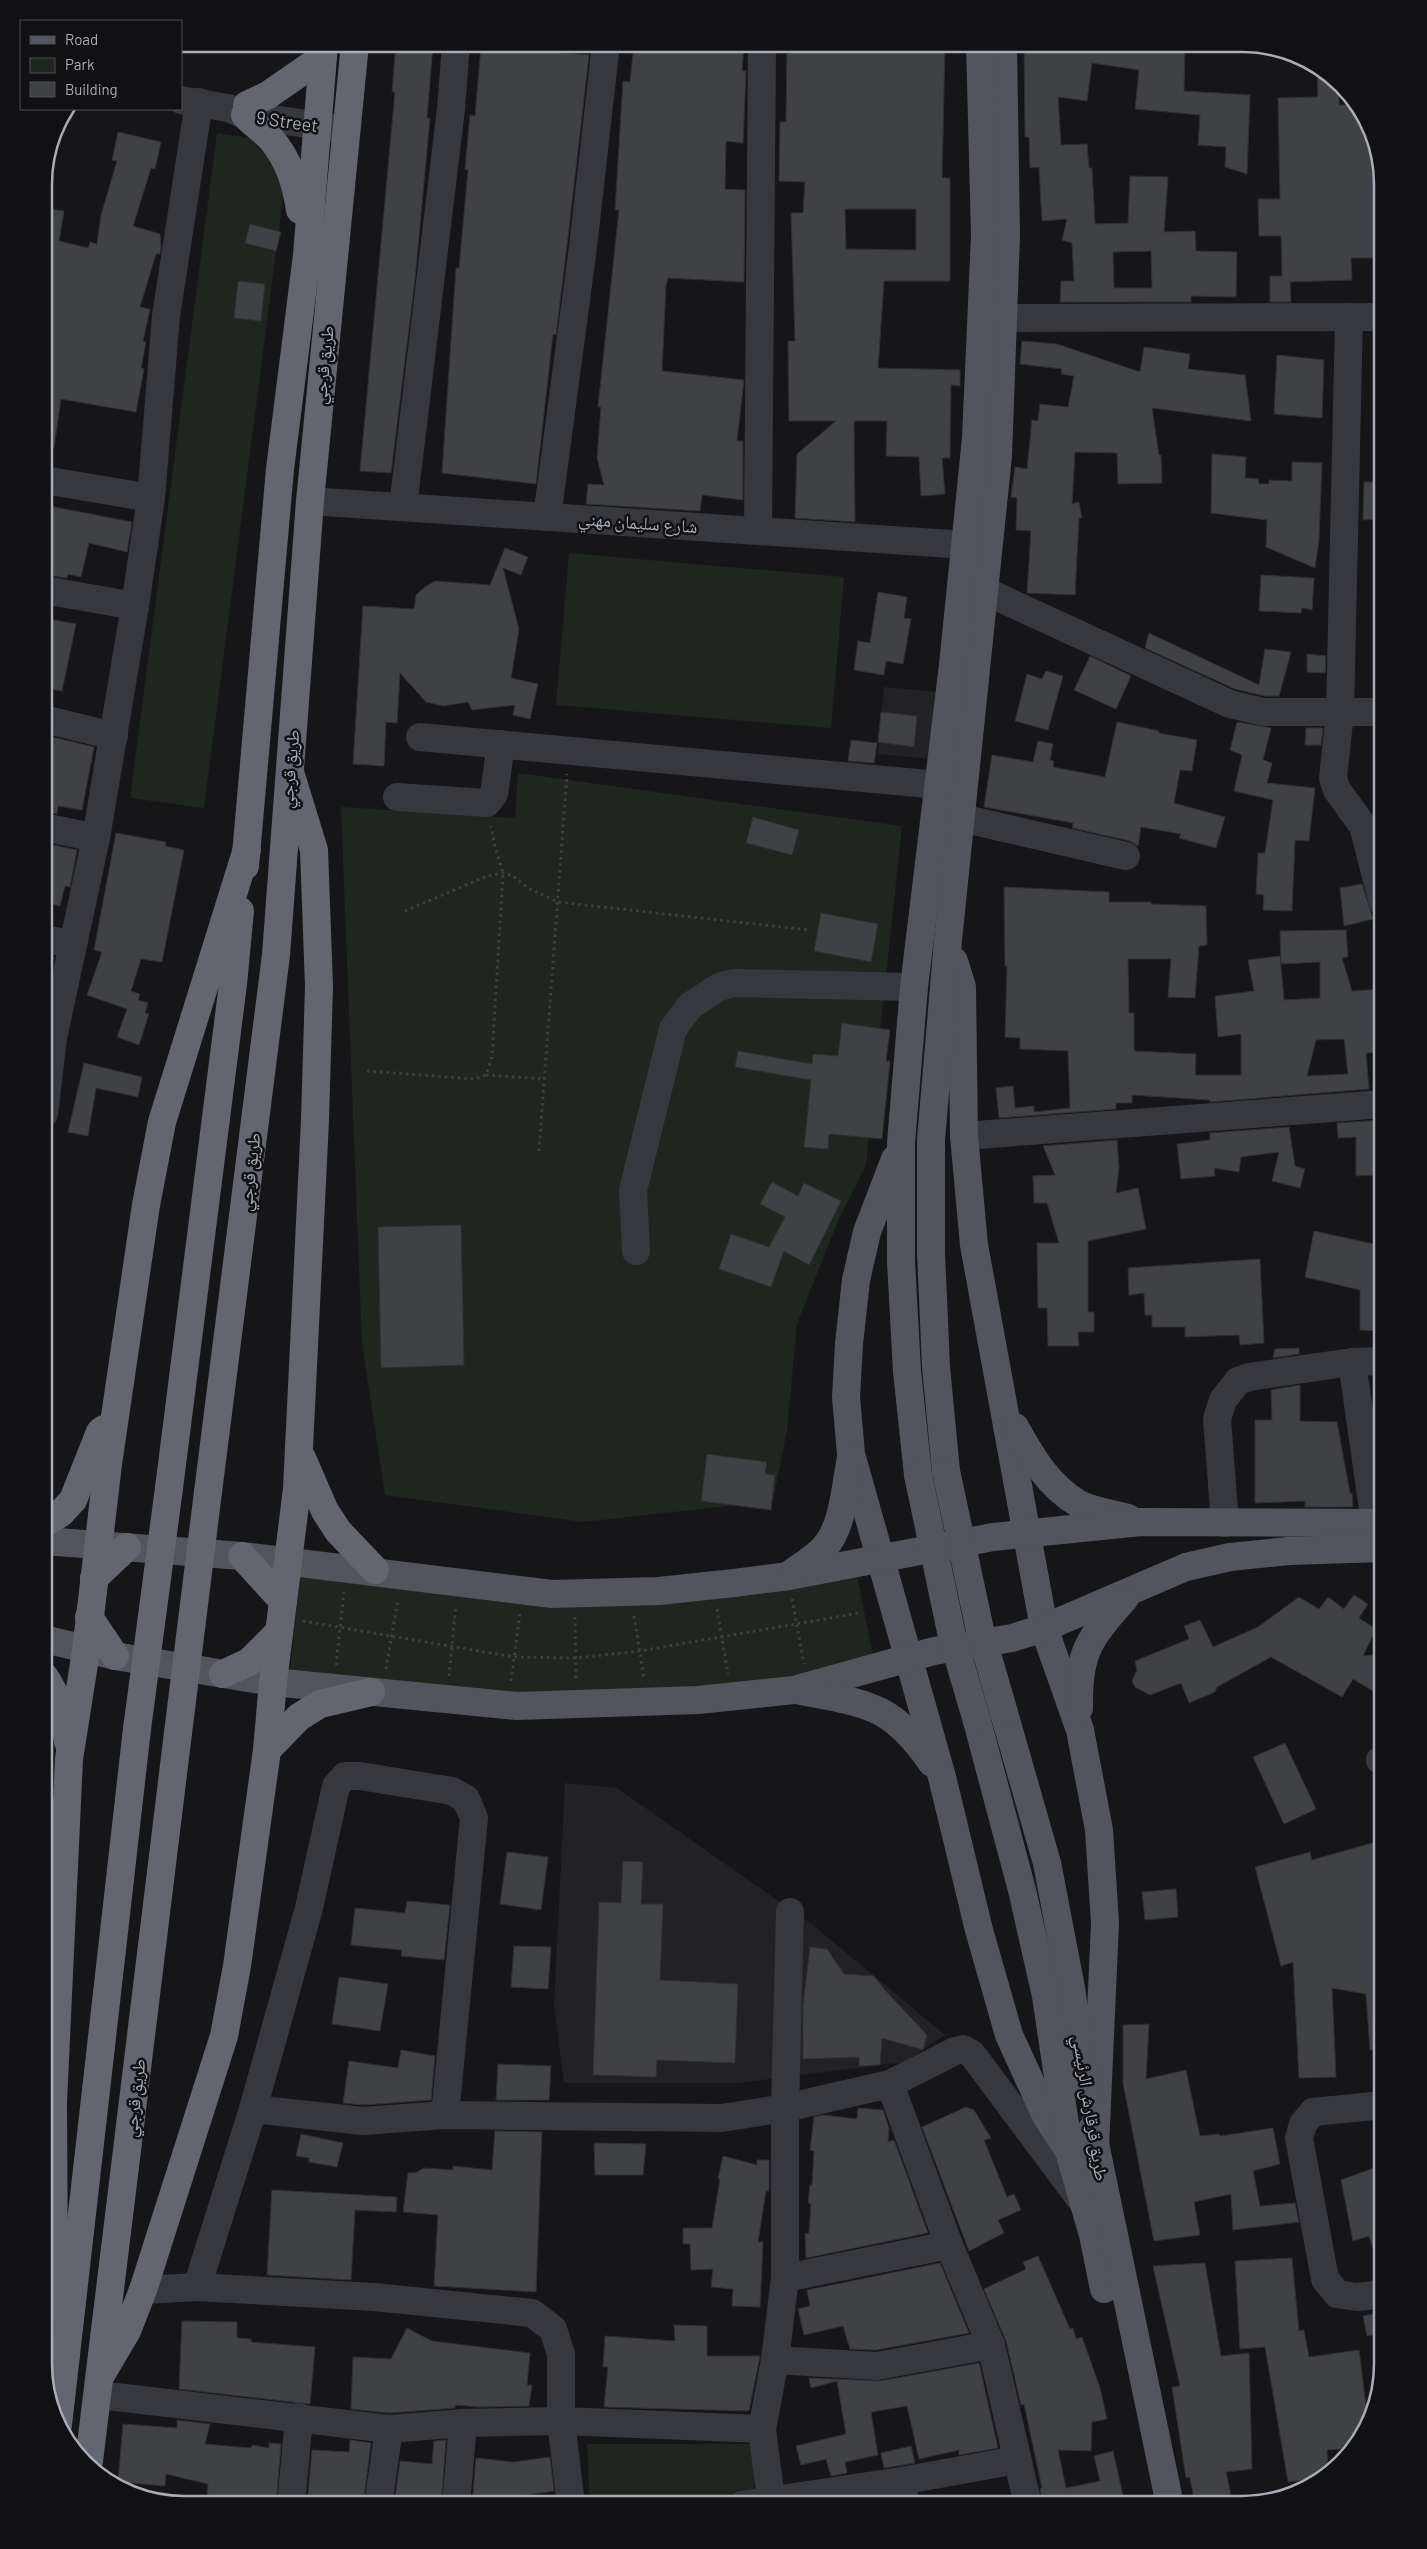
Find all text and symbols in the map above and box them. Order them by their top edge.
legend [20,20,182,110]
text: Road [65,30,98,48]
text: Park [65,55,95,73]
text: Building [65,80,118,98]
street label: 9 Street [255,106,319,136]
street label: طريق قرجي [308,324,343,406]
street label: شارع سليمان مهني [577,507,698,542]
street label: طريق قرجي [275,729,308,810]
street label: طريق قرجي [233,1131,269,1213]
street label: طريق قرقارش الرئيسي [1064,2033,1113,2183]
street label: طريق قرجي [118,2057,154,2139]

